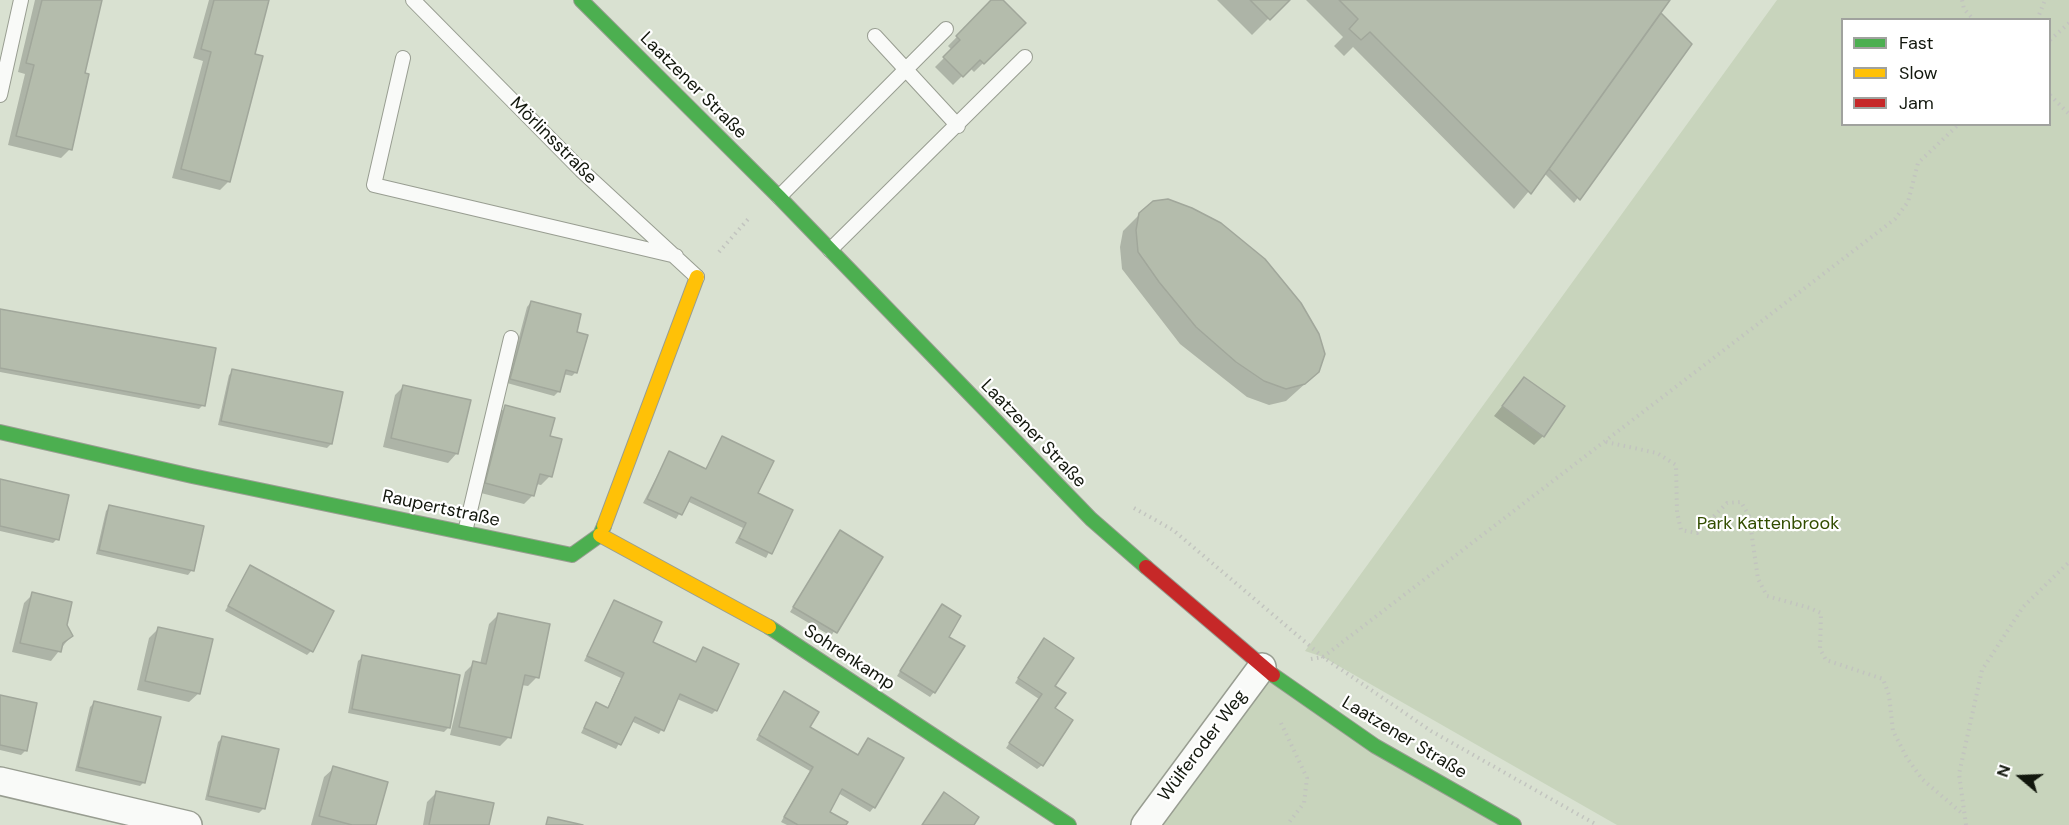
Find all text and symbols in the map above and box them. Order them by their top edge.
legend [1841,18,2051,126]
street label: Laatzener Straße [635,28,751,144]
text: Fast [1899,31,1934,55]
text: Slow [1899,61,1938,85]
text: Jam [1899,91,1934,115]
street label: Mörlinsstraße [505,93,601,189]
street label: Laatzener Straße [976,375,1090,493]
street label: Raupertstraße [380,486,502,532]
park label: Park Kattenbrook [1697,513,1839,535]
street label: Sohrenkamp [799,621,899,695]
street label: Wülferoder Weg [1154,686,1252,806]
street label: Laatzener Straße [1338,692,1470,784]
north arrow [1991,747,2051,807]
text: N [1992,762,2015,780]

